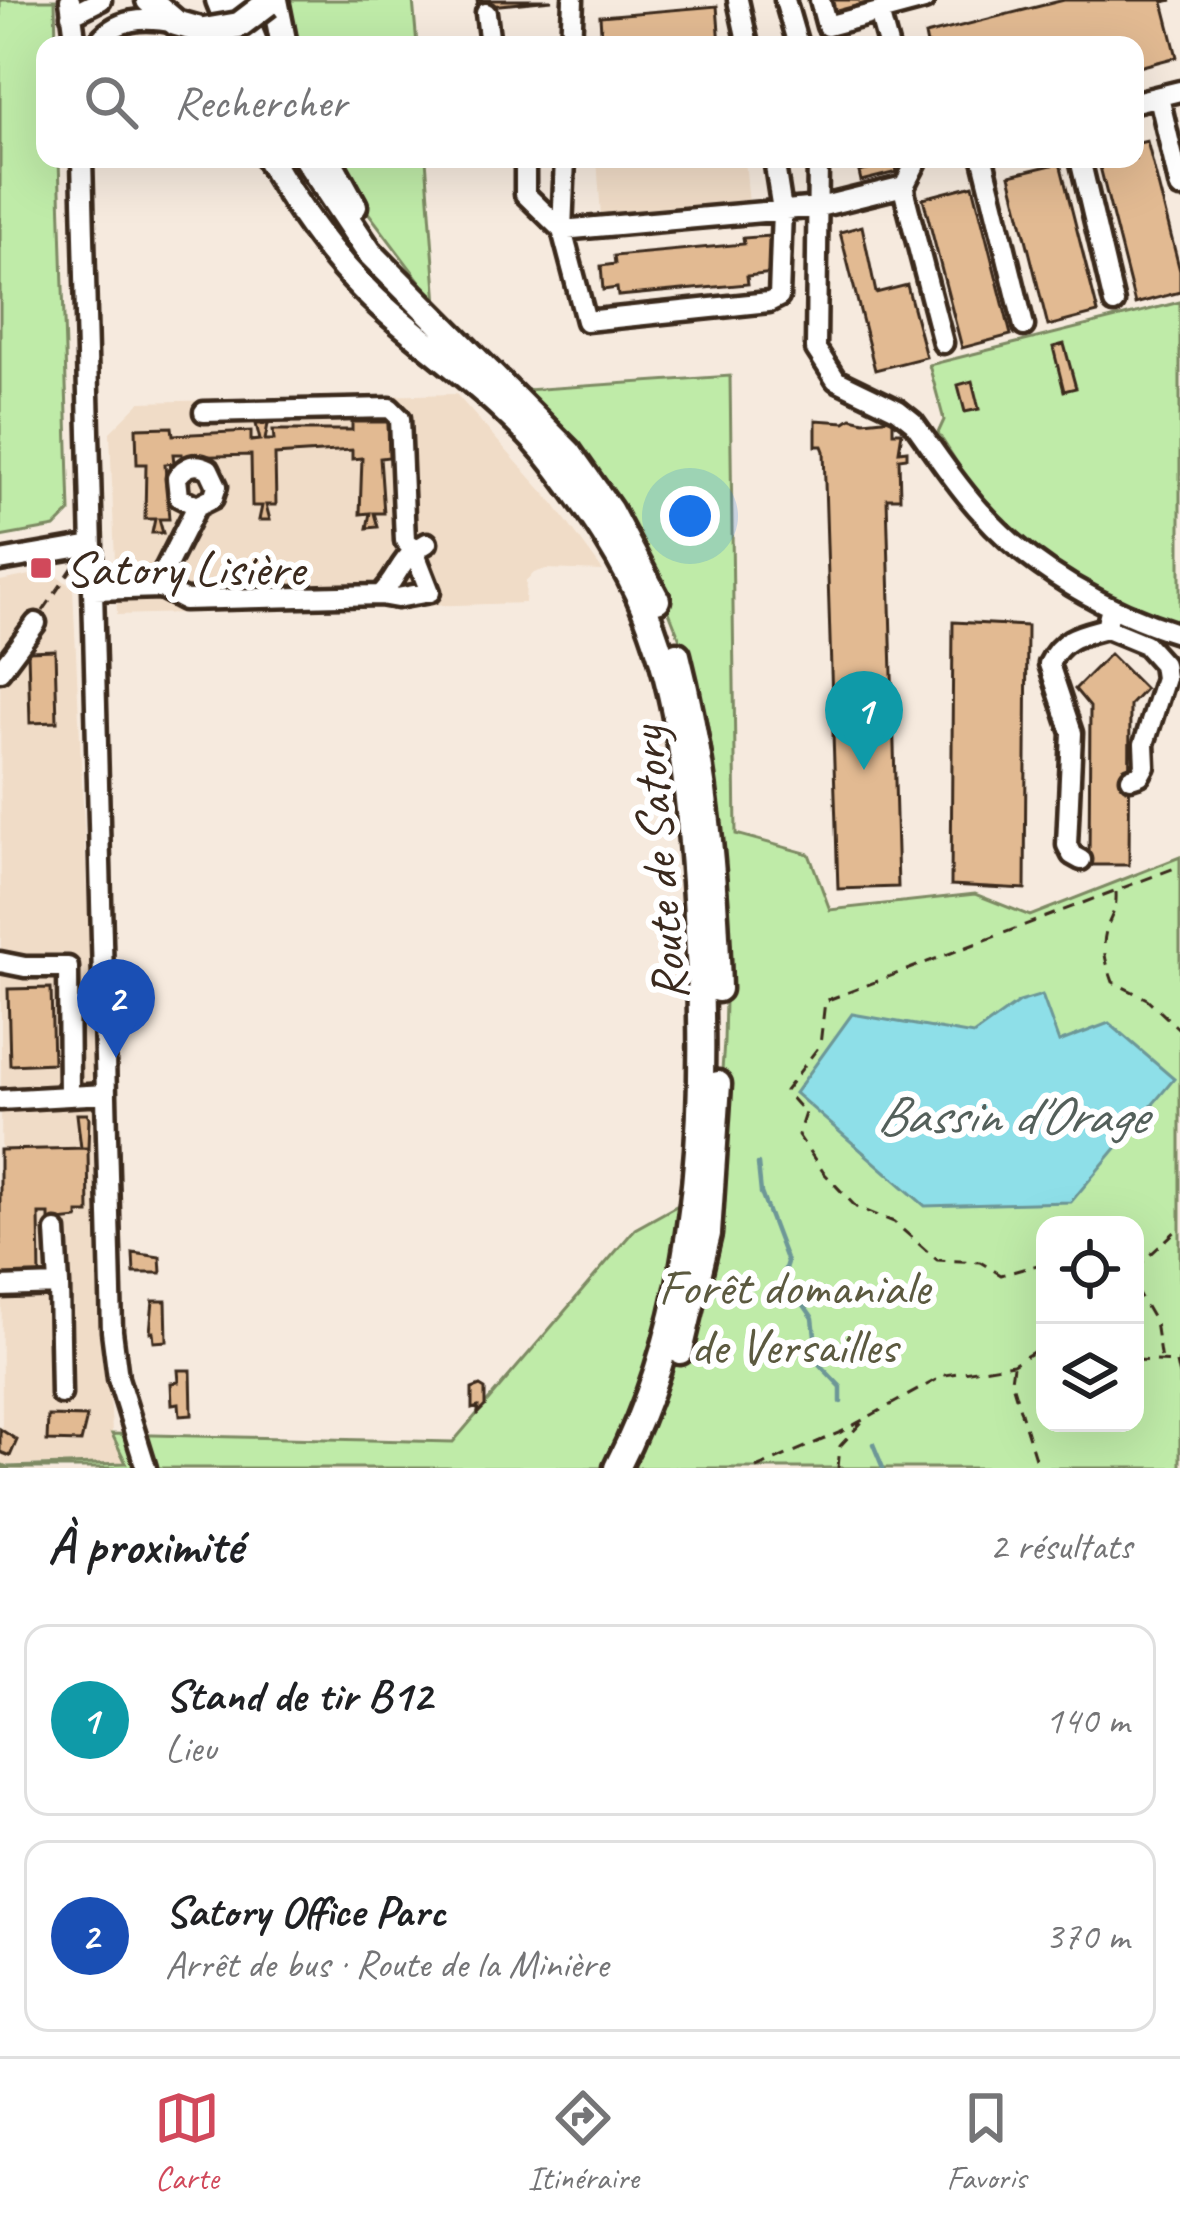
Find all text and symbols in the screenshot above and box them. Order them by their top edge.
search box [36,36,1144,168]
icon: search [78,69,144,135]
text: Rechercher [174,74,347,131]
your location [660,486,720,546]
place label: Satory Lisière [65,536,308,600]
marker: Satory Lisière [28,555,54,581]
pin: 1 [825,671,903,770]
street label: Route de Satory [614,721,702,1003]
pin: 2 [77,959,155,1058]
water label: Bassin d'Orage [876,1081,1153,1149]
map controls [1036,1216,1144,1432]
button: locate [1036,1216,1144,1324]
park label: Forêt domaniale de Versailles [658,1255,933,1378]
button: layers [1036,1324,1144,1432]
text: À proximité [48,1514,242,1578]
text: 2 résultats [989,1522,1132,1571]
text: Stand de tir B12 [165,1667,432,1724]
text: 1 [81,1696,99,1745]
text: 140 m [1045,1696,1129,1745]
text: Lieu [165,1724,216,1773]
text: Satory Office Parc [165,1883,446,1940]
text: 2 [81,1912,99,1961]
text: 370 m [1045,1912,1129,1961]
text: Arrêt de bus · Route de la Minière [165,1940,608,1989]
tab: Carte [154,2085,220,2199]
tab: Itinéraire [528,2085,639,2199]
tab: Favoris [947,2085,1026,2199]

